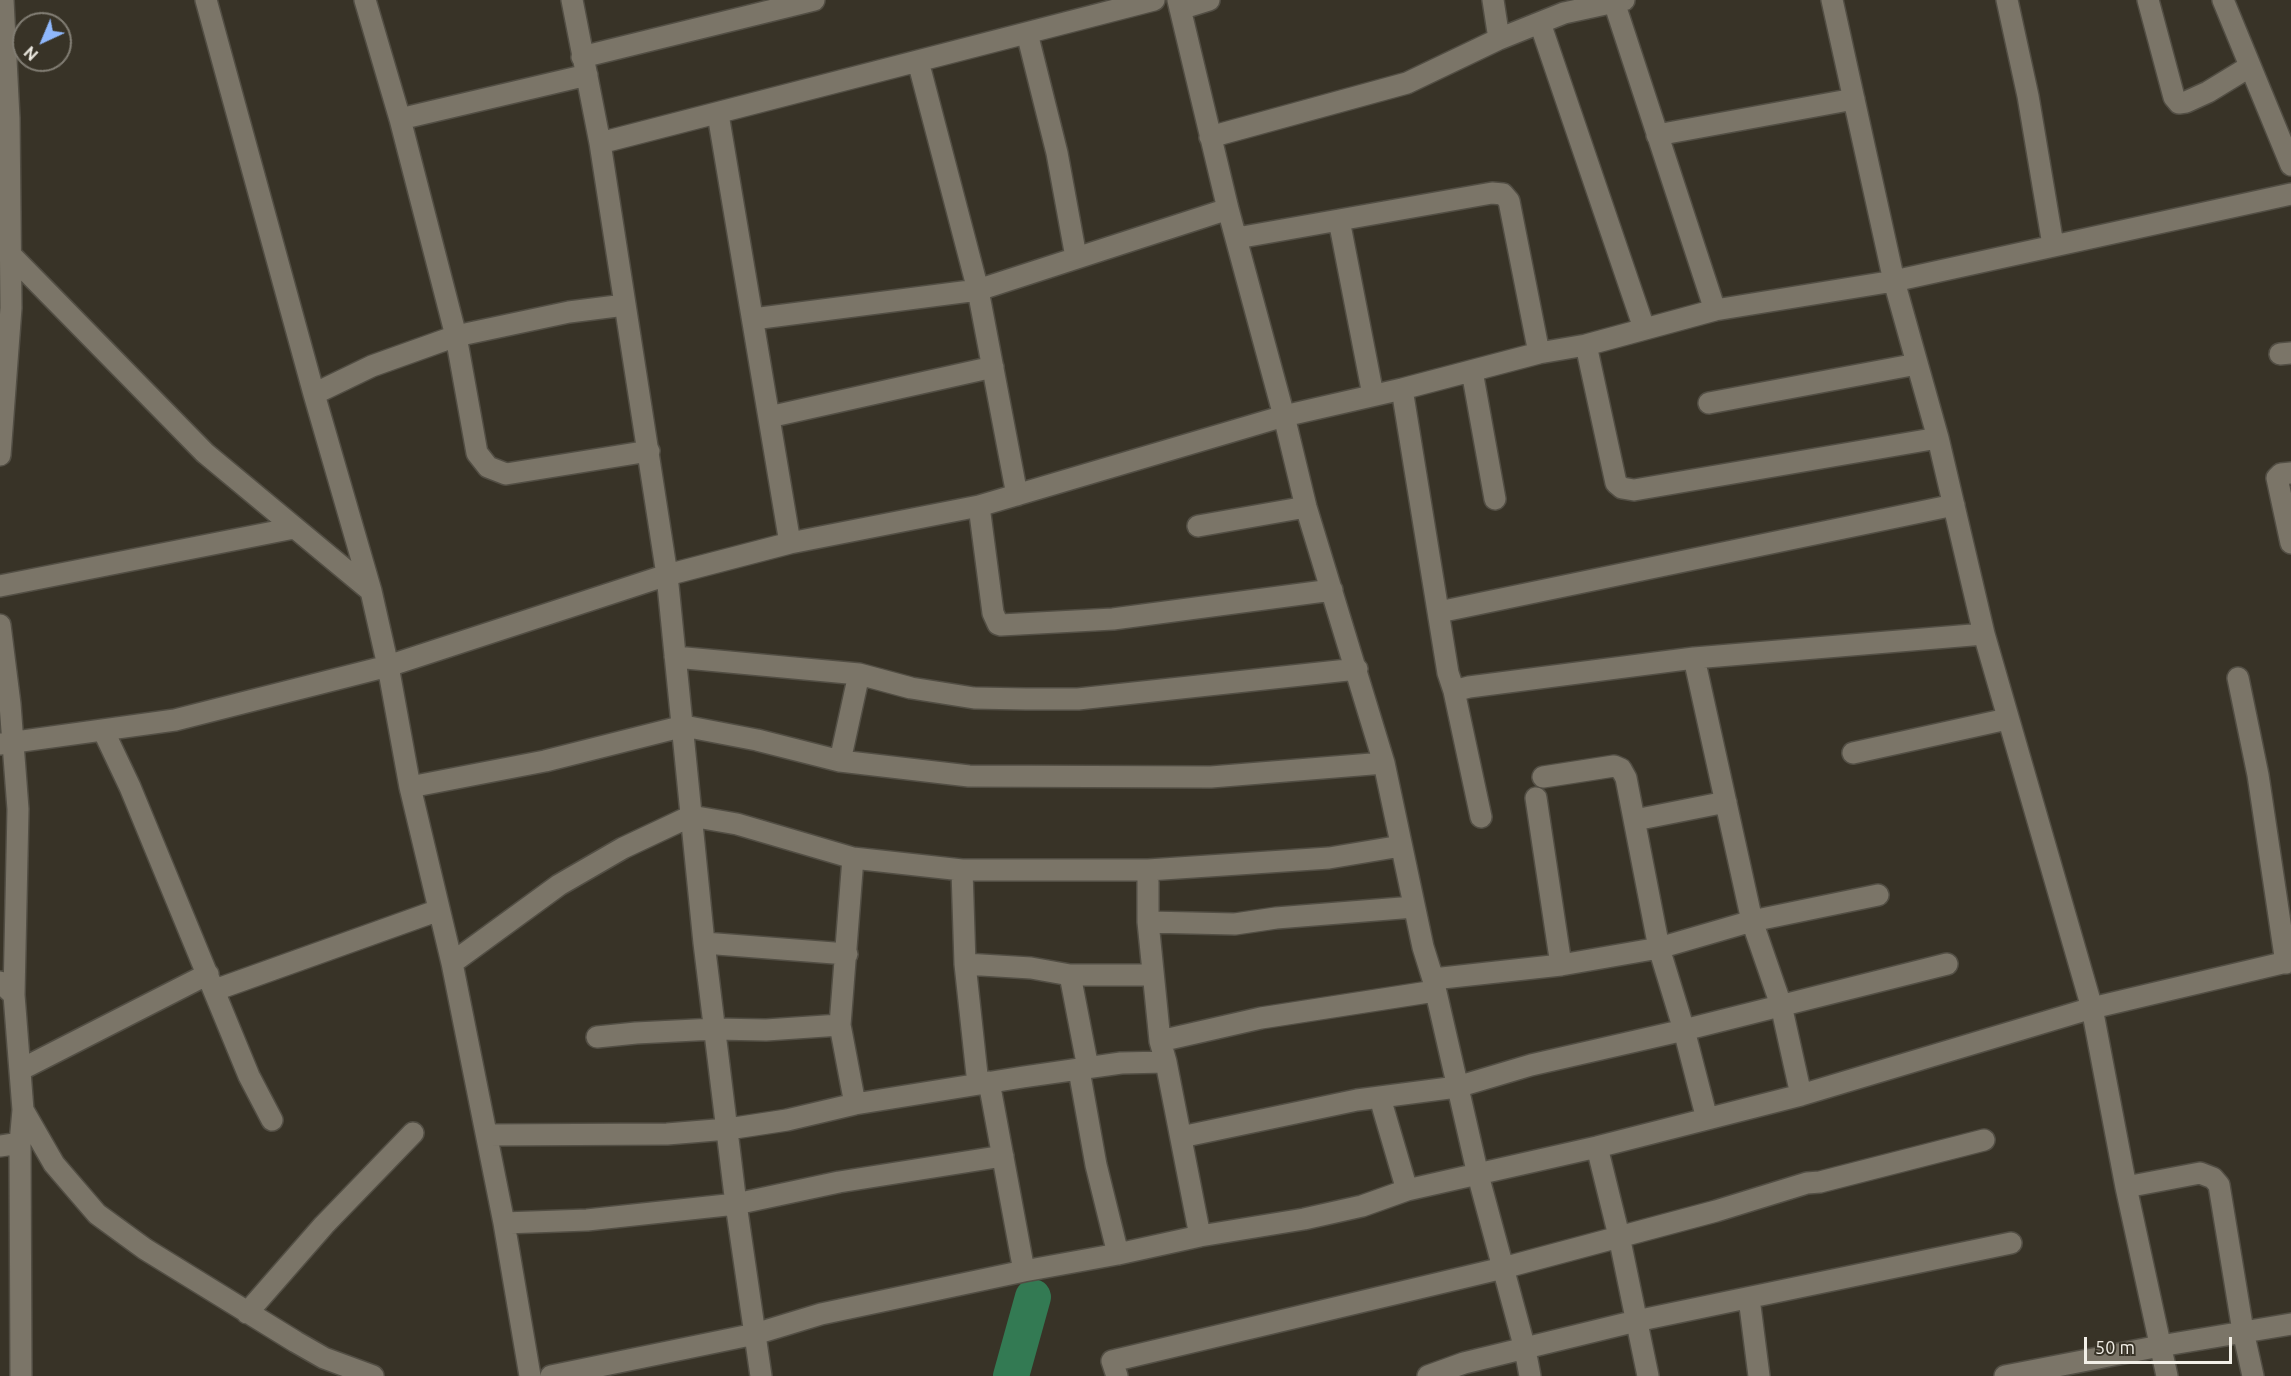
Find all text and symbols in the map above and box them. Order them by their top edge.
north arrow [12,12,72,72]
text: N [20,43,41,64]
scale bar [2087,1325,2236,1363]
text: 50 m [2095,1337,2135,1357]

